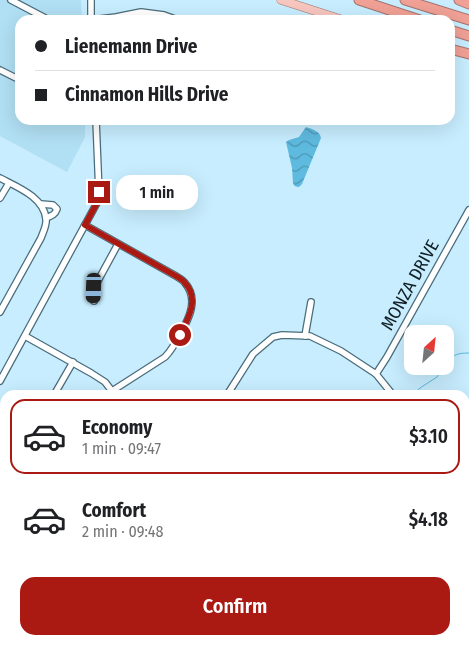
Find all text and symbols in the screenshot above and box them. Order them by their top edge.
text: Lienemann Drive [65,35,197,58]
text: Cinnamon Hills Drive [65,83,228,106]
callout: 1 min [116,174,199,210]
route end [88,181,110,203]
text: 1 min [140,183,174,202]
street label: MONZA DRIVE [376,236,444,334]
car [85,273,102,303]
route start [169,324,191,346]
north arrow [404,325,454,375]
map controls [404,325,454,375]
icon: car [22,414,67,459]
text: Economy [82,416,152,439]
text: $3.10 [409,425,448,448]
text: 1 min · 09:47 [82,439,161,458]
icon: car [22,497,67,542]
text: Comfort [82,499,146,522]
text: $4.18 [409,508,448,531]
text: 2 min · 09:48 [82,522,164,541]
button: Confirm [20,577,450,635]

